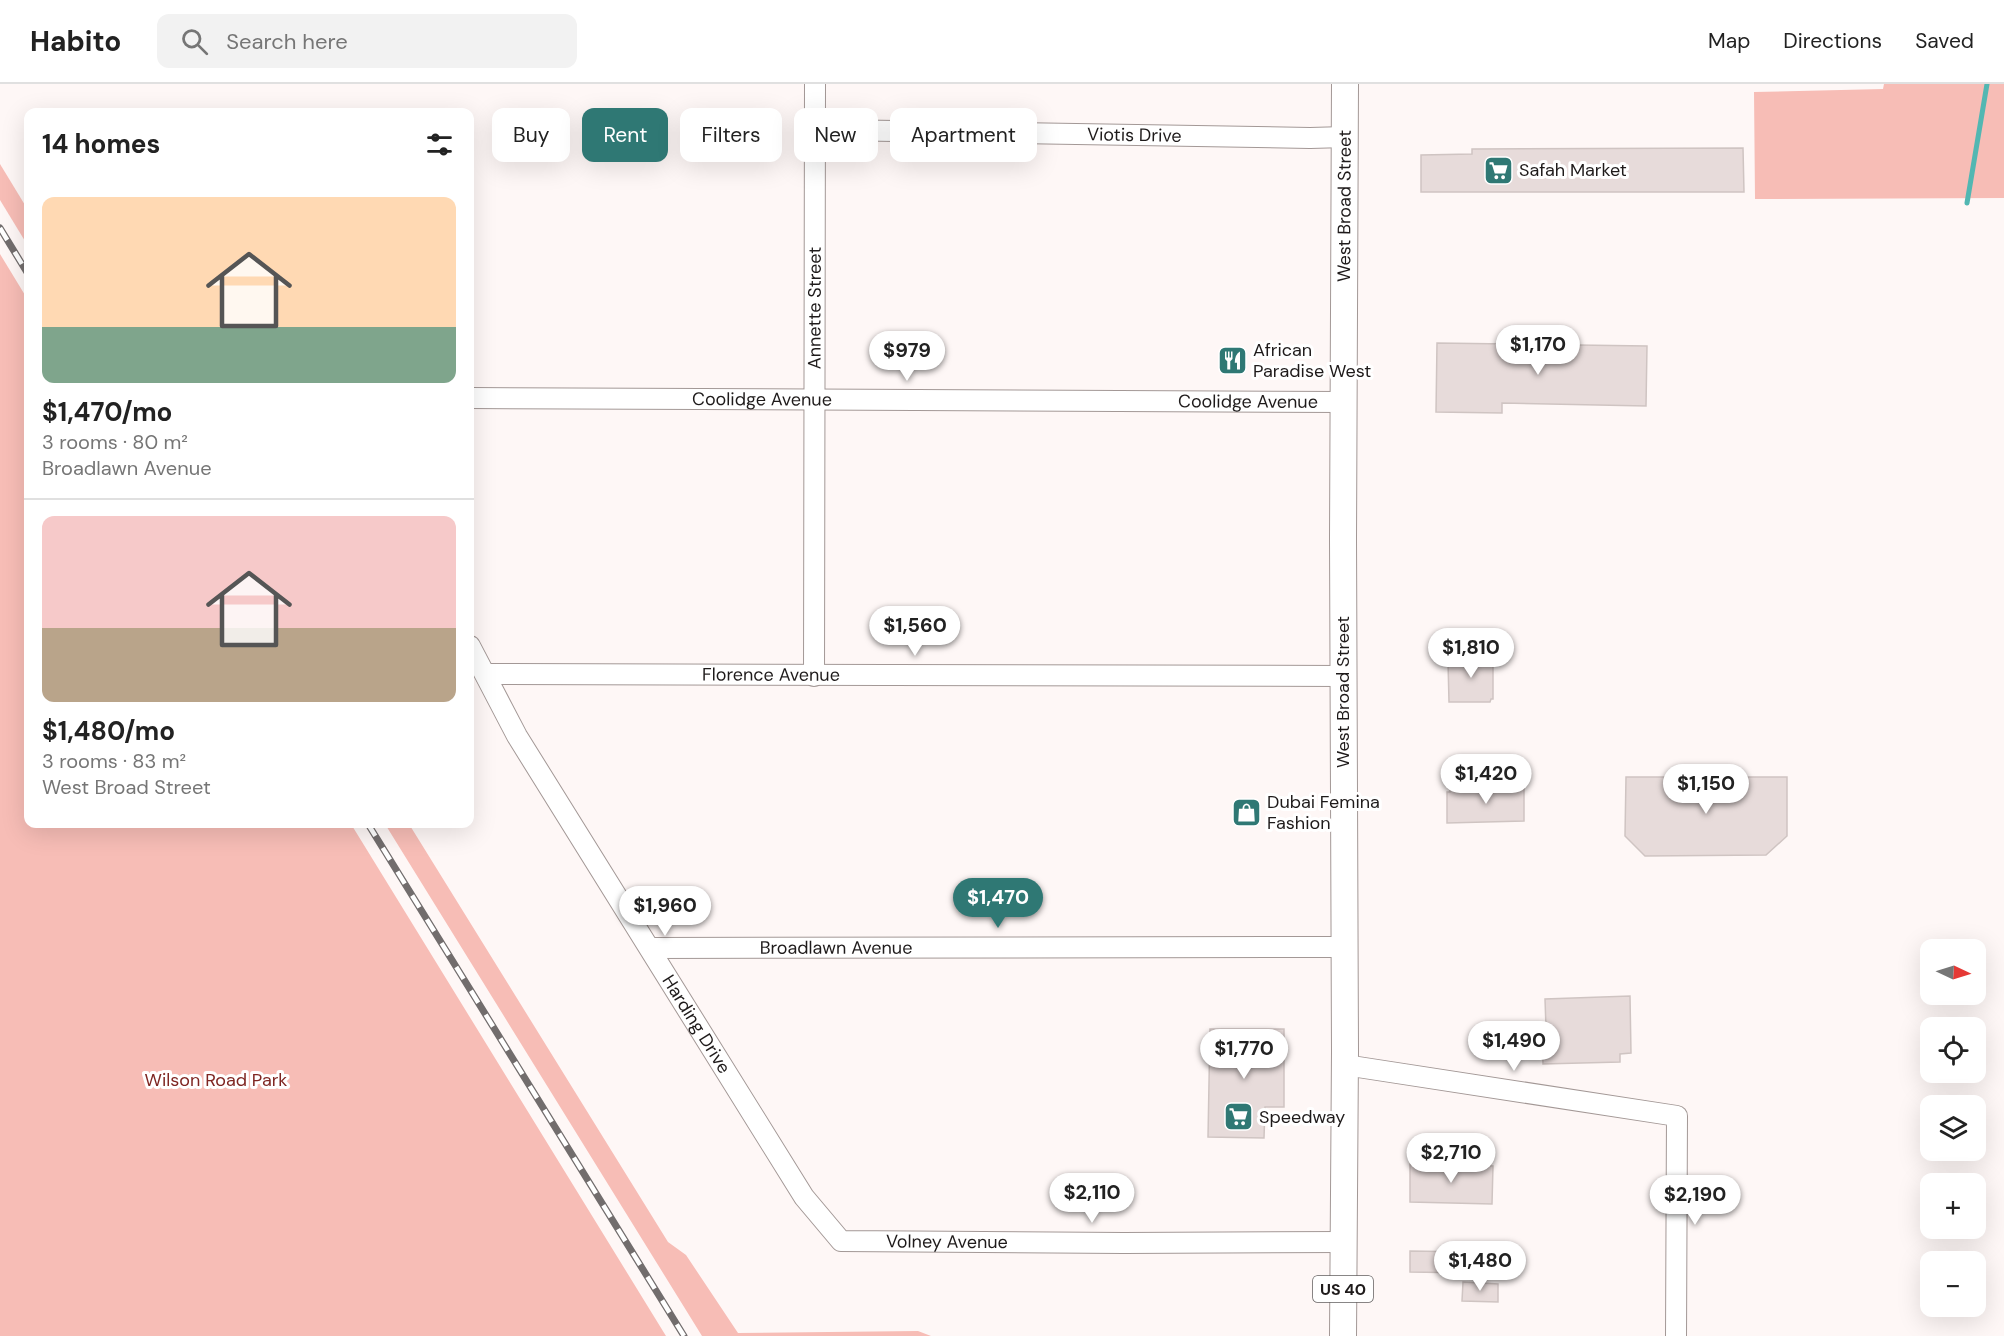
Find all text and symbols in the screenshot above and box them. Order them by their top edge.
search box [157,14,577,68]
text: Habito [30,23,121,60]
icon: search [178,25,211,58]
text: Search here [226,27,348,56]
text: Map [1708,27,1750,55]
text: Directions [1783,27,1882,55]
text: Saved [1915,27,1974,55]
chip: Buy [492,108,570,162]
chip: Rent [582,108,668,162]
chip: Filters [680,108,782,162]
chip: New [794,108,878,162]
chip: Apartment [890,108,1037,162]
street label: Viotis Drive [1087,122,1182,148]
text: 14 homes [42,127,160,161]
icon: filters [423,128,456,161]
street label: West Broad Street [1332,130,1357,282]
supermarket icon: Safah Market [1482,154,1514,186]
place label: Safah Market [1519,158,1627,182]
icon: home [195,236,303,344]
street label: Annette Street [803,247,827,369]
pin: $1,170 [1489,325,1587,376]
pin: $979 [871,331,943,382]
text: $1,170 [1510,331,1566,357]
text: $979 [883,337,931,363]
place label: African Paradise West [1253,338,1371,383]
restaurant icon: African Paradise West [1216,344,1248,376]
street label: Coolidge Avenue [692,387,832,412]
street label: Coolidge Avenue [1178,389,1318,414]
text: $1,470/mo [42,395,172,429]
text: 3 rooms · 80 m² [42,429,188,455]
text: Broadlawn Avenue [42,455,212,481]
icon: home [195,555,303,663]
pin: $1,560 [866,606,964,657]
text: $1,560 [883,612,947,638]
street label: West Broad Street [1331,616,1355,768]
pin: $1,810 [1422,628,1520,679]
text: $1,810 [1442,634,1500,660]
street label: Florence Avenue [702,663,840,687]
text: $1,480/mo [42,714,175,748]
text: 3 rooms · 83 m² [42,748,186,774]
pin: $1,420 [1437,754,1535,805]
text: $1,420 [1455,760,1517,786]
pin: $1,150 [1657,764,1755,815]
text: $1,150 [1677,770,1735,796]
text: West Broad Street [42,774,211,800]
place label: Dubai Femina Fashion [1267,790,1380,835]
shop icon: Dubai Femina Fashion [1230,796,1262,828]
pin: $1,470 [949,878,1047,929]
text: $1,470 [967,884,1029,910]
pin: $1,960 [616,886,714,937]
text: $1,960 [633,892,697,918]
street label: Broadlawn Avenue [760,936,912,960]
north arrow [1920,939,1986,1005]
map controls [1920,939,1986,1317]
street label: Harding Drive [657,970,736,1078]
button: locate [1920,1017,1986,1083]
pin: $1,490 [1465,1021,1563,1072]
text: $1,490 [1482,1027,1546,1053]
pin: $1,770 [1195,1029,1293,1080]
text: $1,770 [1214,1035,1274,1061]
park label: Wilson Road Park [145,1068,287,1092]
button: layers [1920,1095,1986,1161]
supermarket icon: Speedway [1222,1101,1254,1133]
place label: Speedway [1259,1105,1345,1129]
pin: $2,710 [1402,1133,1500,1184]
text: $2,710 [1420,1139,1482,1165]
pin: $2,110 [1043,1173,1141,1224]
button: + [1920,1173,1986,1239]
pin: $2,190 [1646,1175,1744,1226]
text: $2,110 [1063,1179,1121,1205]
text: $2,190 [1664,1181,1726,1207]
street label: Volney Avenue [886,1229,1008,1254]
pin: $1,480 [1431,1241,1529,1292]
text: $1,480 [1448,1247,1512,1273]
button: − [1920,1251,1986,1317]
road number: US 40 [1313,1276,1373,1302]

